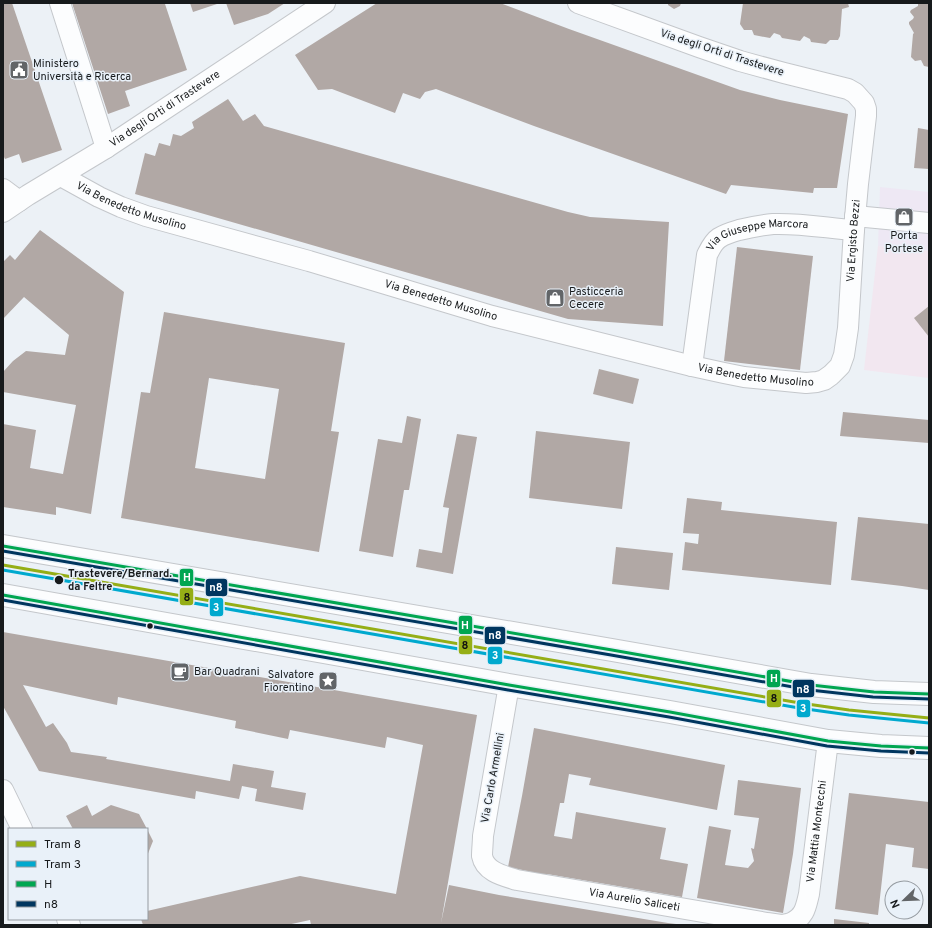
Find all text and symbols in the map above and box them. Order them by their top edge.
street label: Via degli Orti di Trastevere [658,26,786,80]
place label: Ministero Università e Ricerca [33,57,131,84]
public building icon: Ministero Università e Ricerca [8,59,30,81]
street label: Via degli Orti di Trastevere [107,67,223,151]
street label: Via Benedetto Musolino [74,179,188,234]
street label: Via Ergisto Bezzi [844,199,864,283]
shop icon: Porta Portese [893,206,915,228]
street label: Via Giuseppe Marcora [703,217,809,254]
place label: Porta Portese [885,229,923,256]
street label: Via Benedetto Musolino [383,277,499,324]
place label: Pasticceria Cecere [569,285,623,312]
shop icon: Pasticceria Cecere [544,287,566,309]
street label: Via Benedetto Musolino [696,360,814,390]
place label: Trastevere/Bernard. da Feltre [68,567,172,594]
line badge: H [179,568,194,587]
text: H [183,571,191,585]
marker: Trastevere/Bernard. da Feltre [53,574,65,586]
line badge: n8 [205,578,228,597]
text: n8 [209,581,223,595]
line badge: 8 [179,587,194,606]
text: 8 [184,591,191,605]
line badge: 3 [209,597,224,617]
text: 3 [213,601,219,615]
line badge: H [458,615,473,635]
text: H [461,619,469,633]
unlabelled marker [145,621,155,631]
line badge: n8 [484,626,506,645]
text: n8 [488,629,502,643]
line badge: 8 [458,635,473,655]
text: 8 [462,639,469,653]
line badge: 3 [487,646,503,665]
text: 3 [492,649,498,663]
cafe icon: Bar Quadrani [169,661,191,683]
place label: Bar Quadrani [194,665,260,679]
place label: Salvatore Fiorentino [264,668,314,695]
line badge: H [766,669,781,688]
place icon: Salvatore Fiorentino [317,670,339,692]
text: H [770,672,778,686]
line badge: n8 [792,679,815,698]
text: n8 [796,683,810,697]
line badge: 8 [766,689,782,708]
text: 8 [771,692,778,706]
line badge: 3 [796,699,811,718]
text: 3 [800,702,806,716]
street label: Via Carlo Armellini [478,732,508,824]
unlabelled marker [907,747,917,757]
street label: Via Mattia Montecchi [803,780,830,883]
legend [8,828,148,920]
text: Tram 8 [44,837,81,853]
text: Tram 3 [44,857,81,873]
text: H [44,877,52,893]
north arrow [884,880,924,920]
street label: Via Aurelio Saliceti [588,885,681,915]
text: n8 [44,897,58,913]
text: N [888,897,904,910]

